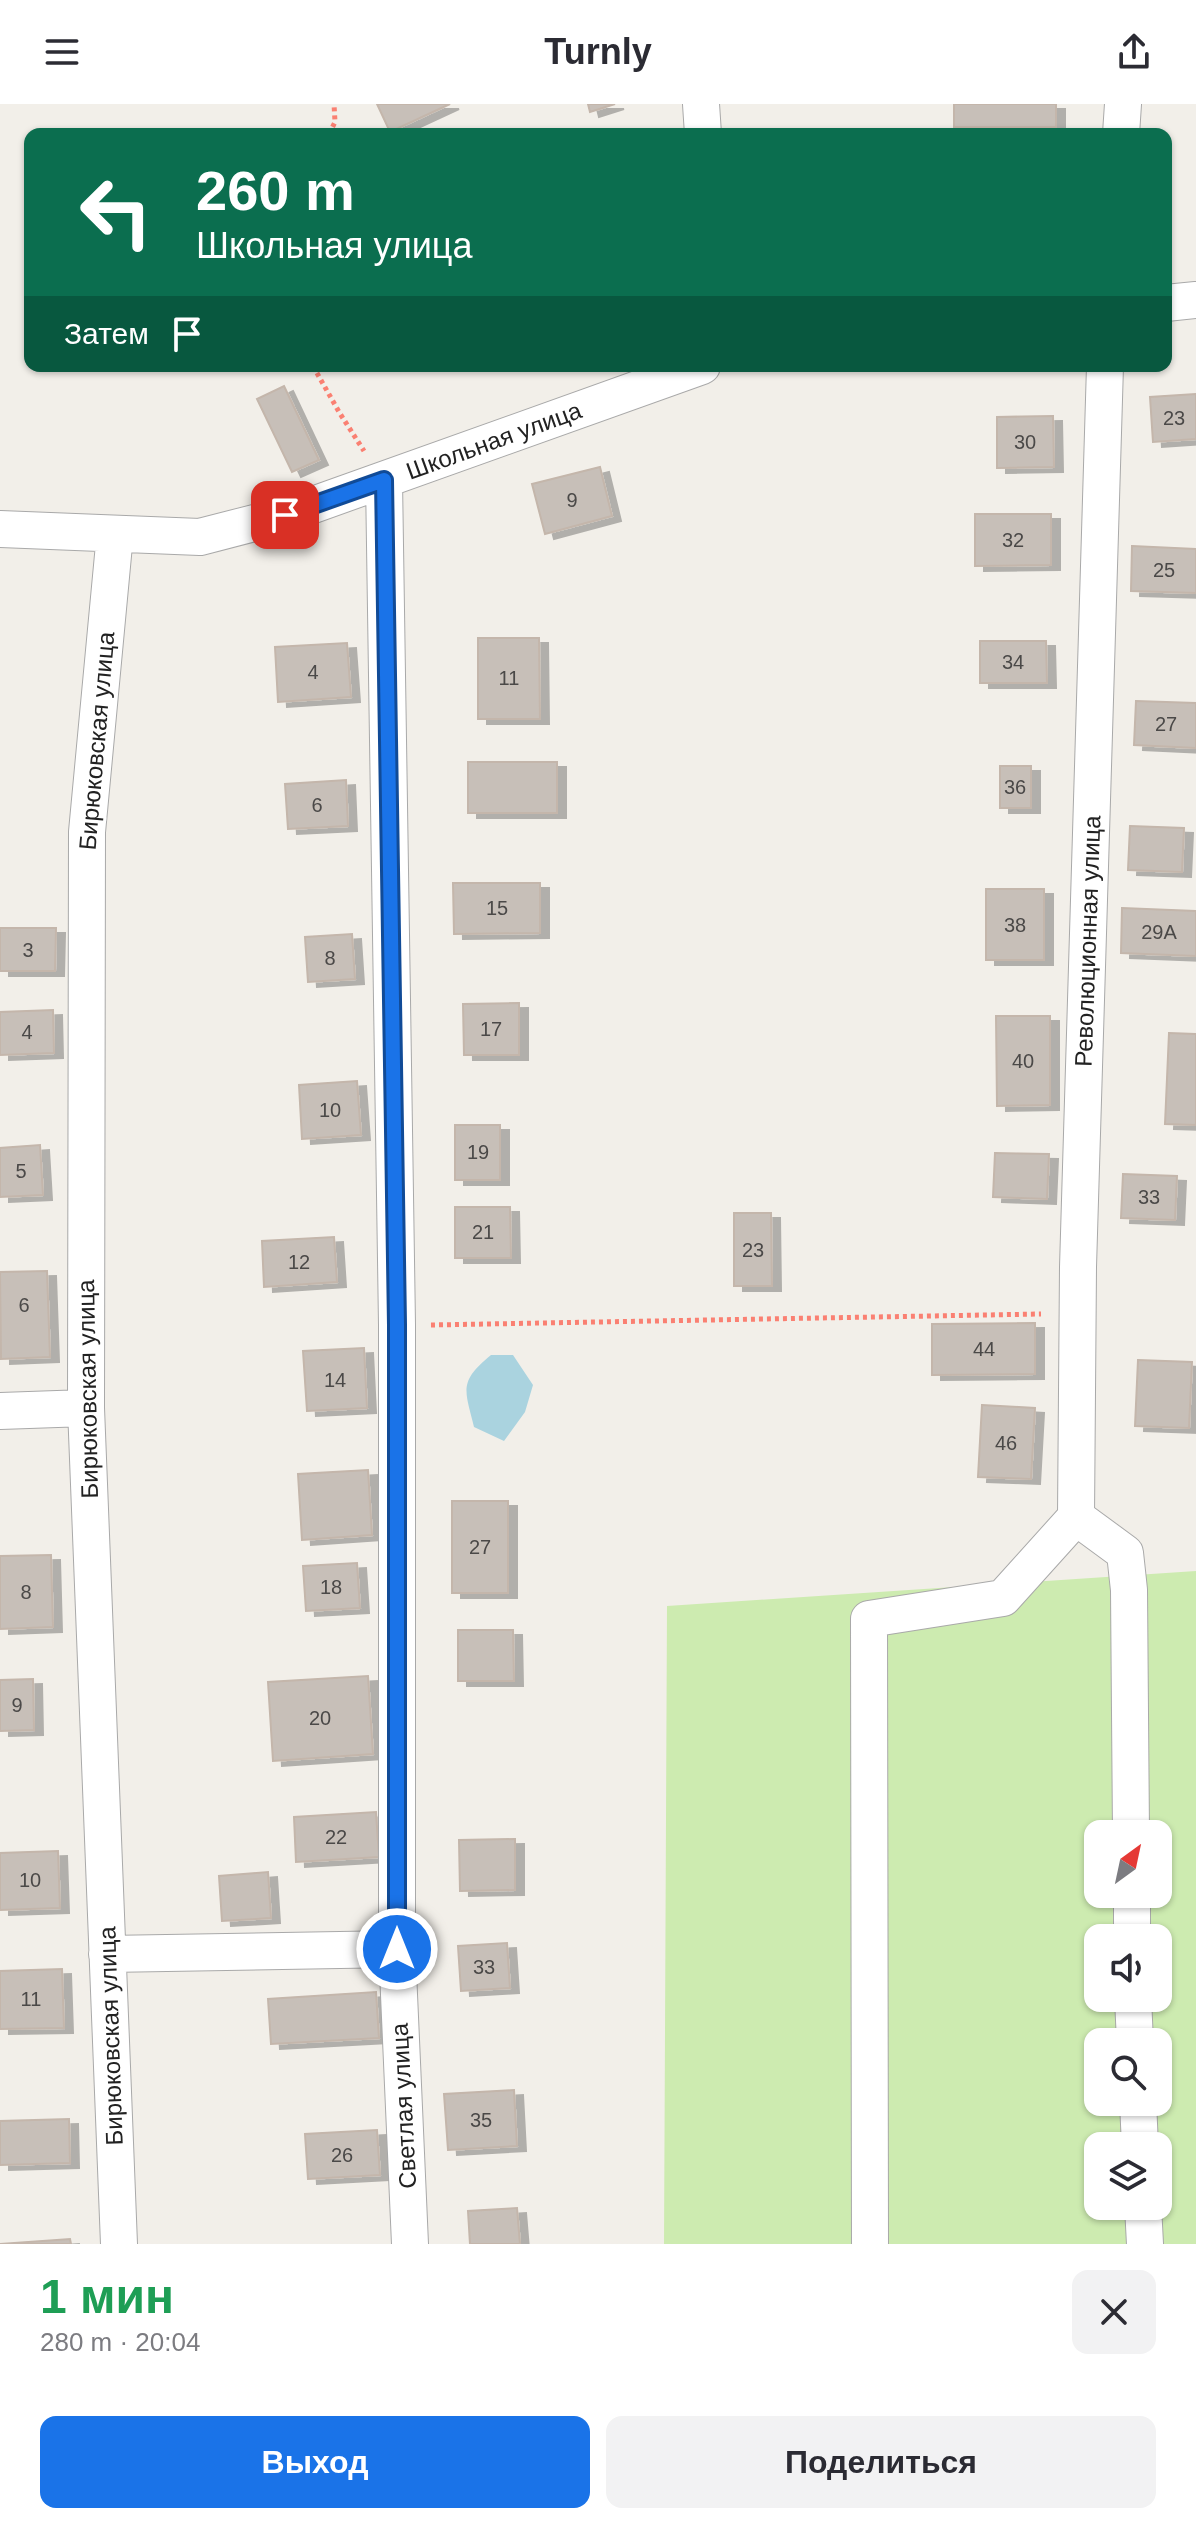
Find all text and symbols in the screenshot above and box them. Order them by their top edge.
icon: menu [40,30,84,74]
icon: share [1112,30,1156,74]
text: Turnly [544,31,652,72]
text: 260 m [196,159,355,222]
icon: left [64,160,168,264]
text: Школьная улица [196,225,473,266]
icon: arrive [165,312,209,356]
text: Затем [64,317,149,350]
street label: Школьная улица [403,396,586,485]
house number: 23 [1163,407,1185,429]
house number: 30 [1014,431,1036,453]
pin [251,481,319,549]
house number: 9 [566,489,578,511]
icon: arrive [263,493,307,537]
house number: 32 [1002,529,1024,551]
house number: 25 [1153,559,1175,581]
street label: Бирюковская улица [74,630,120,851]
house number: 34 [1002,651,1024,673]
house number: 4 [307,661,319,683]
house number: 11 [499,667,519,689]
house number: 27 [1155,713,1177,735]
house number: 36 [1004,776,1026,798]
house number: 6 [311,794,323,816]
street label: Революционная улица [1070,814,1105,1067]
house number: 15 [486,897,508,919]
house number: 38 [1004,914,1026,936]
house number: 29А [1141,921,1177,943]
house number: 3 [22,939,34,961]
house number: 8 [324,947,336,969]
house number: 17 [480,1018,502,1040]
house number: 4 [21,1021,33,1043]
house number: 40 [1012,1050,1034,1072]
house number: 10 [319,1099,341,1121]
house number: 19 [467,1141,489,1163]
house number: 5 [15,1160,27,1182]
house number: 33 [1138,1186,1160,1208]
house number: 21 [472,1221,494,1243]
house number: 23 [742,1239,764,1261]
house number: 12 [288,1251,310,1273]
street label: Бирюковская улица [72,1279,103,1499]
house number: 6 [18,1294,30,1316]
house number: 44 [973,1338,995,1360]
house number: 14 [324,1369,346,1391]
house number: 46 [995,1432,1017,1454]
house number: 27 [469,1536,491,1558]
house number: 18 [320,1576,342,1598]
house number: 8 [20,1581,32,1603]
house number: 9 [11,1694,23,1716]
house number: 20 [309,1707,331,1729]
north arrow [1084,1820,1172,1908]
map controls [1084,1820,1172,2220]
house number: 22 [325,1826,347,1848]
house number: 10 [19,1869,41,1891]
position arrow [355,1907,439,1991]
button: sound [1084,1924,1172,2012]
street label: Бирюковская улица [93,1925,128,2146]
house number: 33 [473,1956,495,1978]
house number: 11 [21,1988,41,2010]
street label: Светлая улица [386,2022,421,2190]
button: search [1084,2028,1172,2116]
house number: 35 [470,2109,492,2131]
button: layers [1084,2132,1172,2220]
house number: 26 [331,2144,353,2166]
text: 1 мин [40,2270,174,2323]
button: close [1072,2270,1156,2354]
text: 280 m · 20:04 [40,2327,200,2357]
button: Выход [40,2416,590,2508]
button: Поделиться [606,2416,1156,2508]

